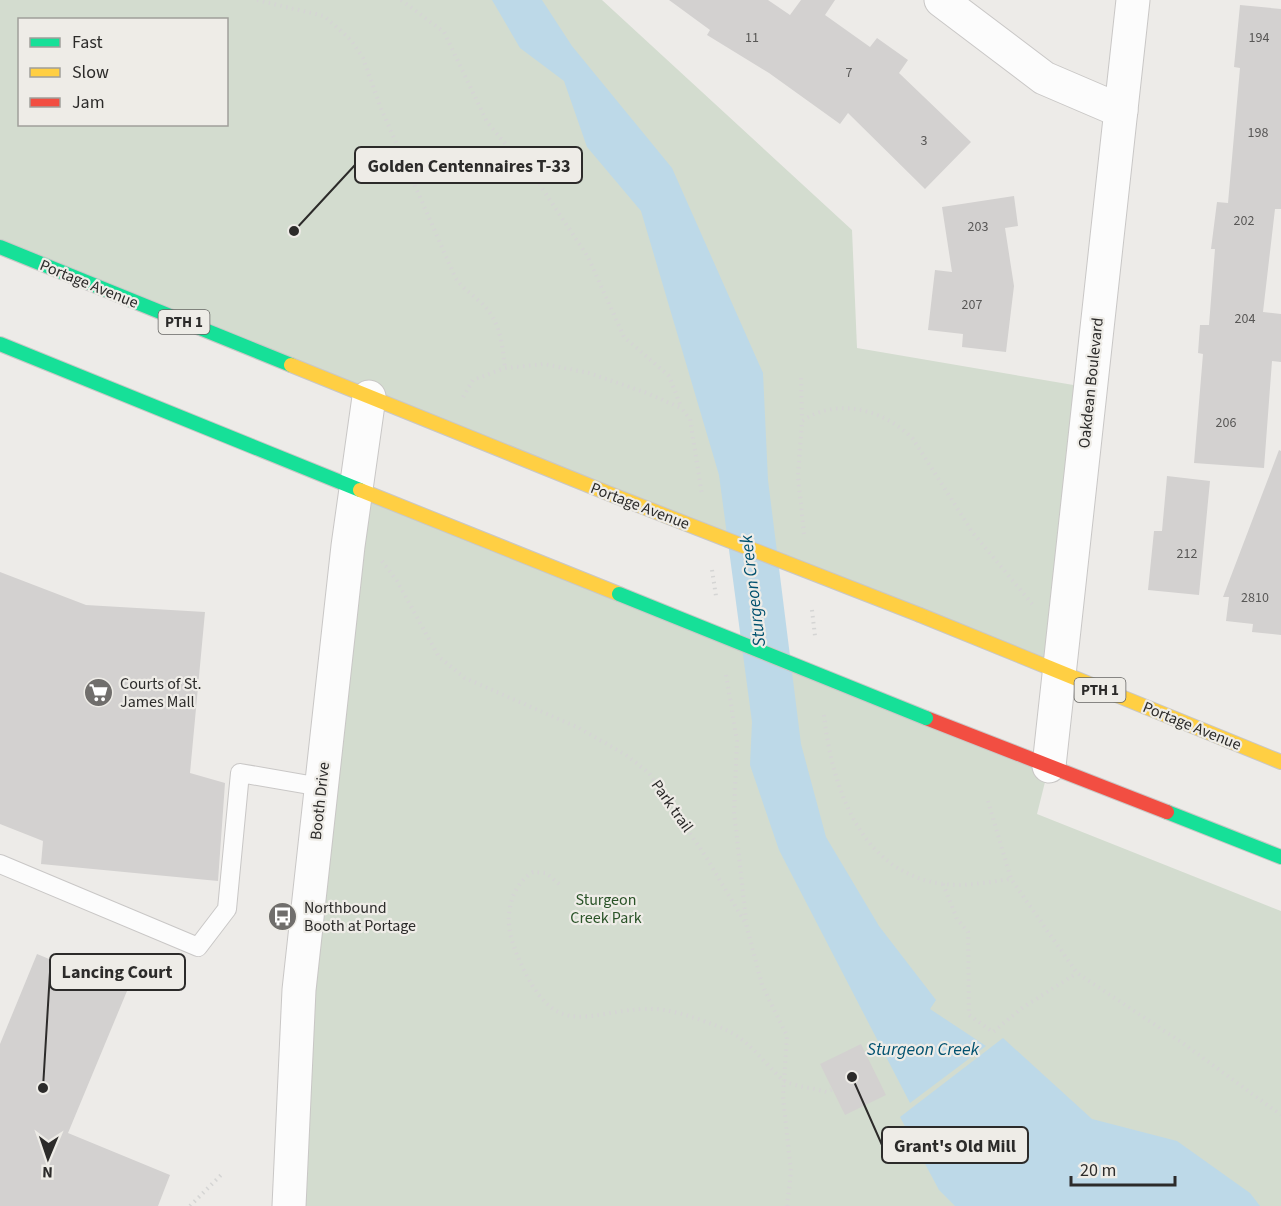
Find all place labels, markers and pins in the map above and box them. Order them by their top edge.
callout: Golden Centennaires T-33 [355,147,582,183]
place label: Courts of St. James Mall [120,673,201,713]
supermarket icon: Courts of St. James Mall [83,677,115,709]
place label: Northbound Booth at Portage [304,897,416,937]
bus stop icon: Northbound Booth at Portage [267,901,299,933]
callout: Lancing Court [50,954,185,990]
callout: Grant's Old Mill [882,1127,1028,1163]

